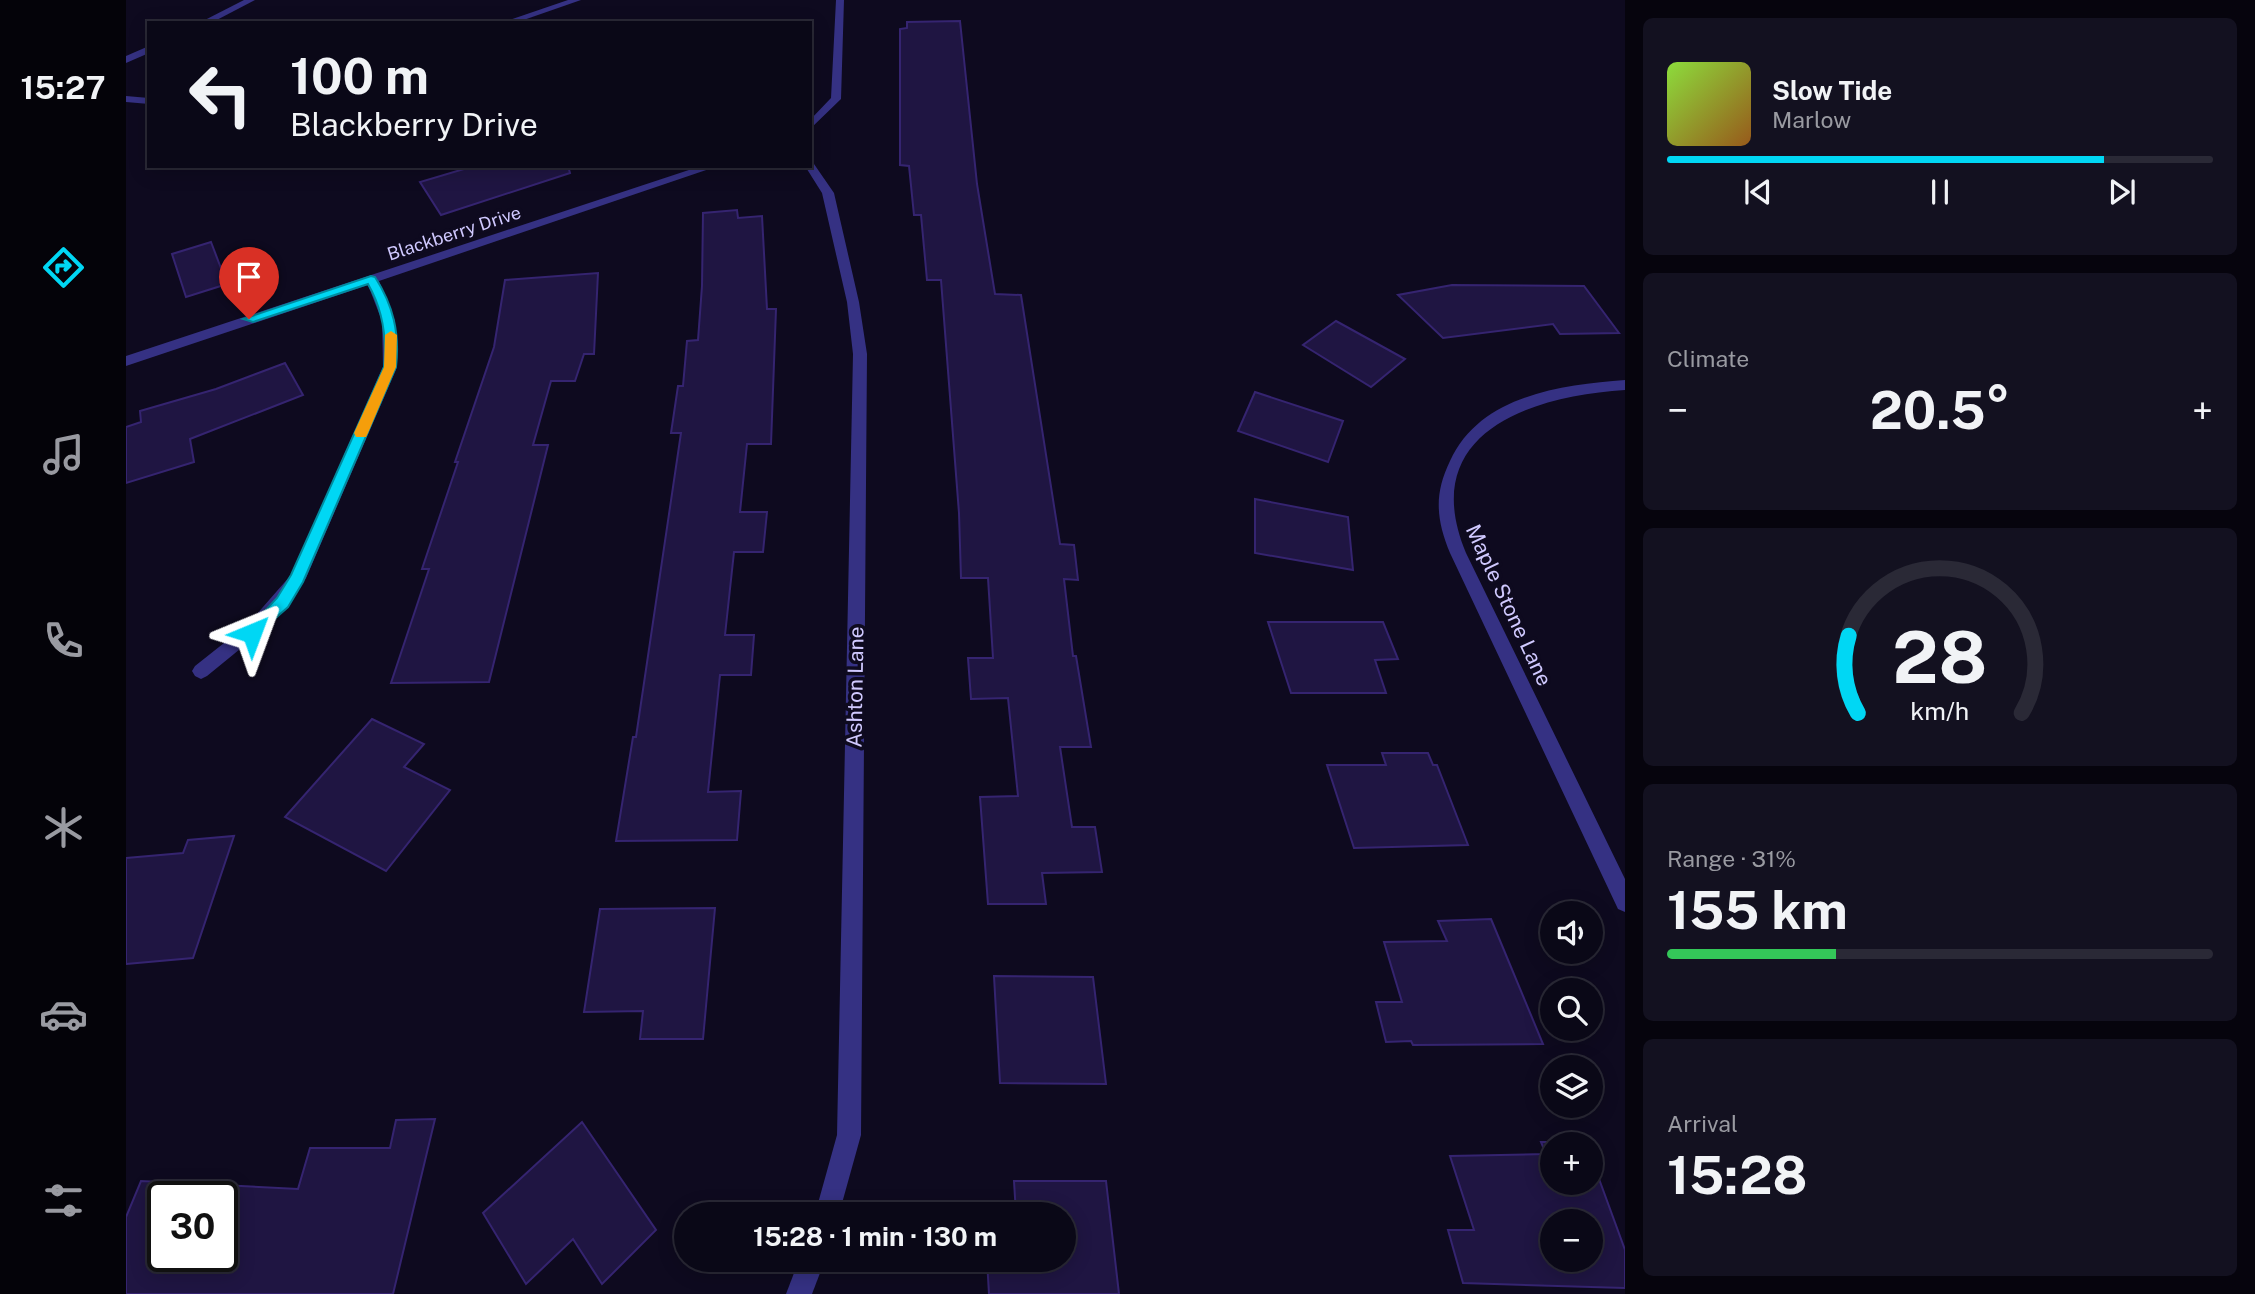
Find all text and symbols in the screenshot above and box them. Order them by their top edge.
text: 100 m [290,47,429,105]
icon: left [175,49,266,140]
text: 15:27 [21,69,105,106]
text: Slow Tide [1772,75,1892,106]
text: Blackberry Drive [290,106,538,143]
text: Marlow [1772,106,1851,133]
icon: previous [1739,173,1777,211]
icon: pause [1921,173,1959,211]
icon: next [2103,173,2141,211]
street label: Blackberry Drive [384,201,524,265]
icon: directions [39,243,88,292]
pin [219,247,279,319]
icon: arrive [230,258,268,296]
text: Climate [1667,345,1749,372]
text: 20.5° [1870,380,2010,441]
text: − [1667,388,1688,433]
text: + [2192,388,2213,433]
icon: music [39,430,88,479]
street label: Maple Stone Lane [1461,520,1557,690]
position arrow [215,596,289,670]
text: 28 [1892,614,1988,699]
icon: phone [39,616,88,665]
street label: Ashton Lane [841,626,869,748]
text: km/h [1911,696,1969,726]
icon: climate [39,803,88,852]
text: Range · 31% [1667,845,1796,872]
text: 155 km [1667,880,1848,941]
map controls [1540,901,1603,1272]
button: sound [1540,901,1603,964]
button: search [1540,978,1603,1041]
icon: car [39,990,88,1039]
button: layers [1540,1055,1603,1118]
text: Arrival [1667,1110,1738,1137]
button: + [1540,1132,1603,1195]
text: 15:28 [1667,1145,1807,1206]
icon: filters [39,1176,88,1225]
speed limit sign: 30 [147,1181,238,1272]
button: − [1540,1209,1603,1272]
text: 15:28 · 1 min · 130 m [753,1221,997,1252]

